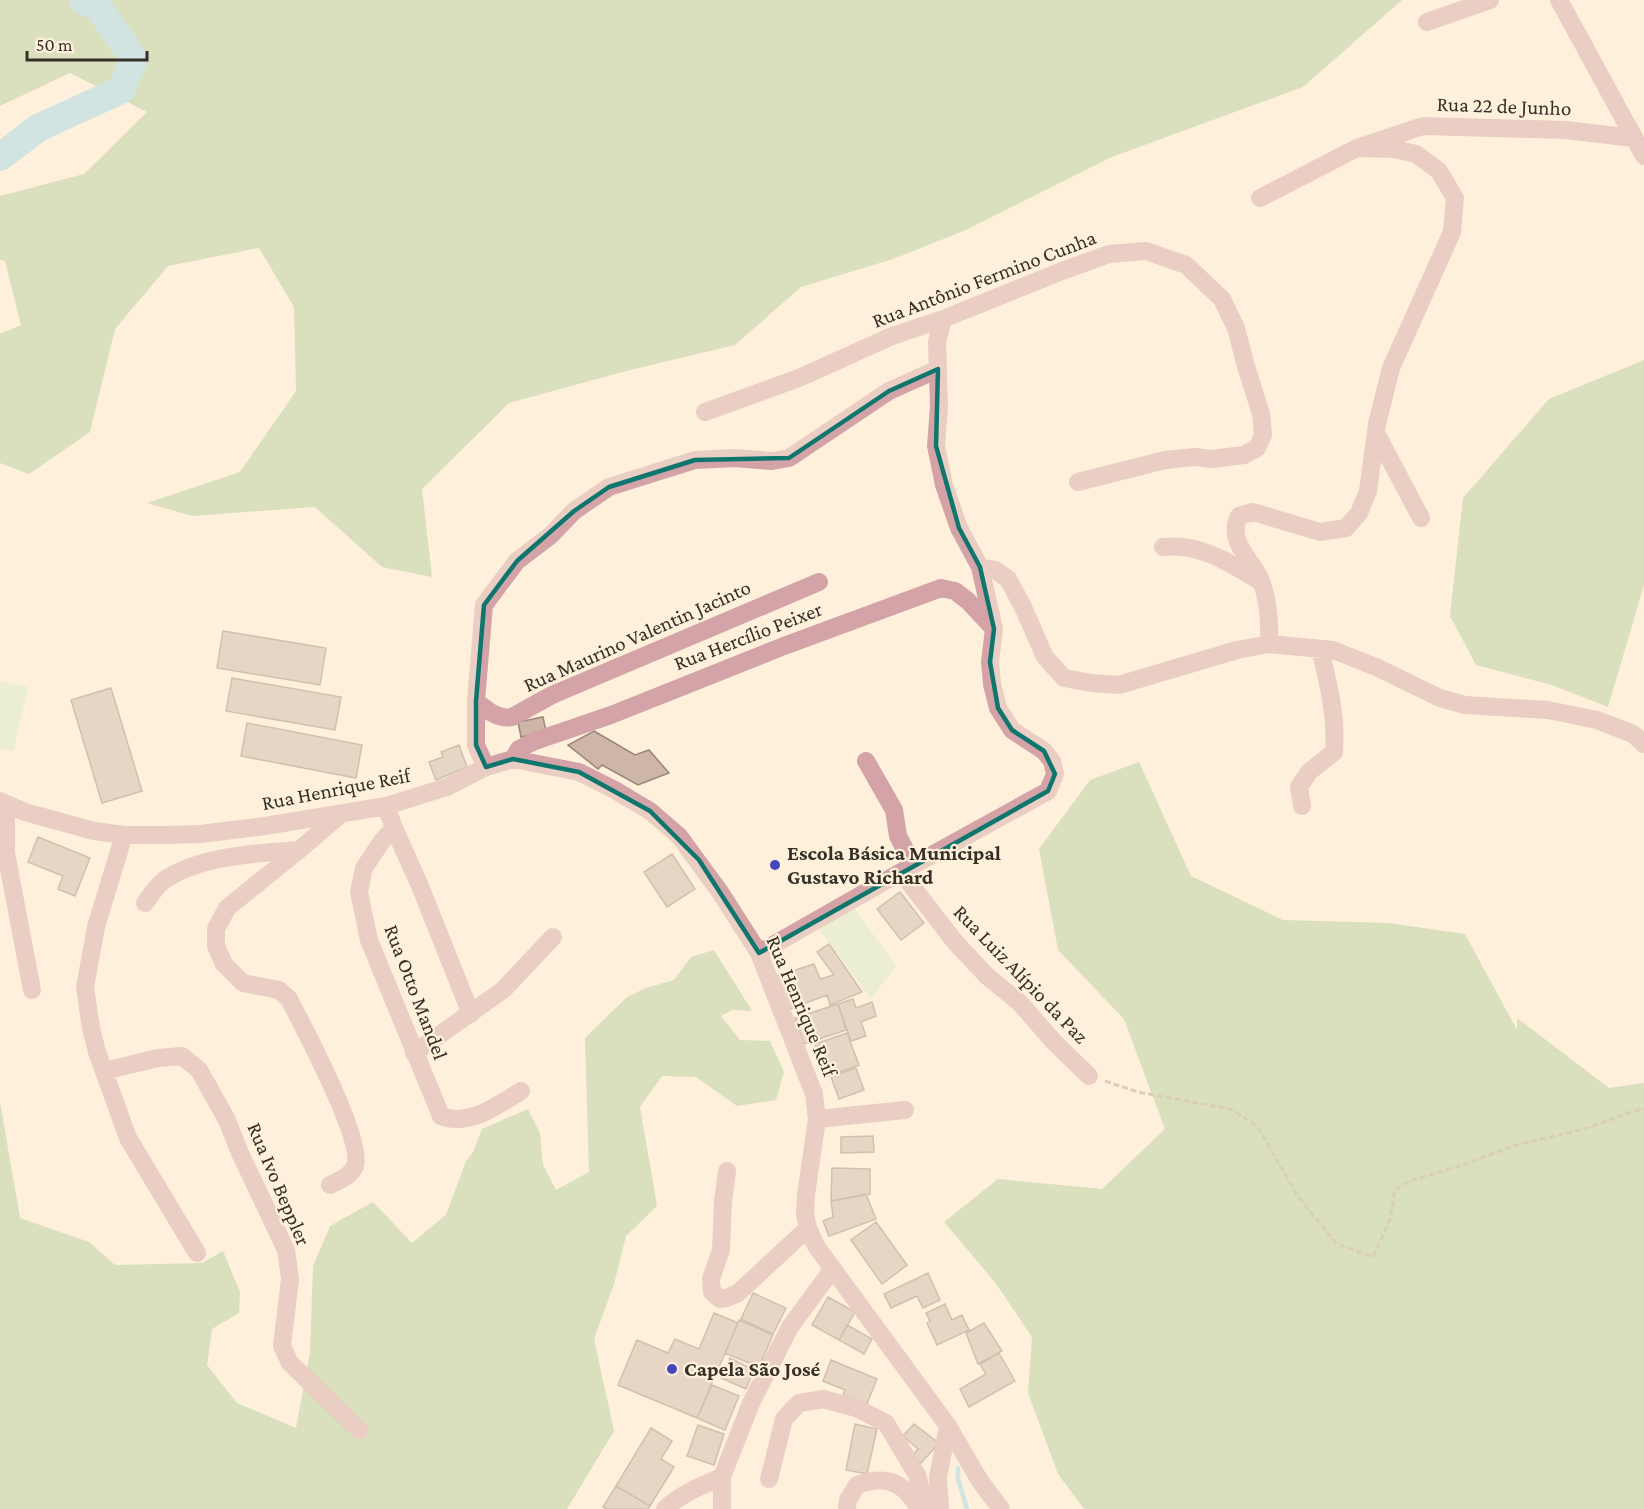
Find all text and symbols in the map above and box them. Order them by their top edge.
scale bar [27,24,147,62]
text: 50 m [36,35,73,55]
street label: Rua 22 de Junho [1436,92,1572,120]
street label: Rua Antônio Fermino Cunha [869,225,1100,333]
street label: Rua Maurino Valentin Jacinto [520,575,754,697]
street label: Rua Hercílio Peixer [670,597,826,675]
street label: Rua Henrique Reif [260,762,414,815]
place label: Escola Básica Municipal Gustavo Richard [787,841,1001,889]
marker: Escola Básica Municipal Gustavo Richard [768,858,782,872]
street label: Rua Luiz Alípio da Paz [949,900,1093,1048]
street label: Rua Otto Mandel [379,921,453,1063]
street label: Rua Henrique Reif [761,932,843,1082]
street label: Rua Ivo Beppler [242,1119,316,1250]
place label: Capela São José [684,1357,821,1381]
marker: Capela São José [665,1362,679,1376]

